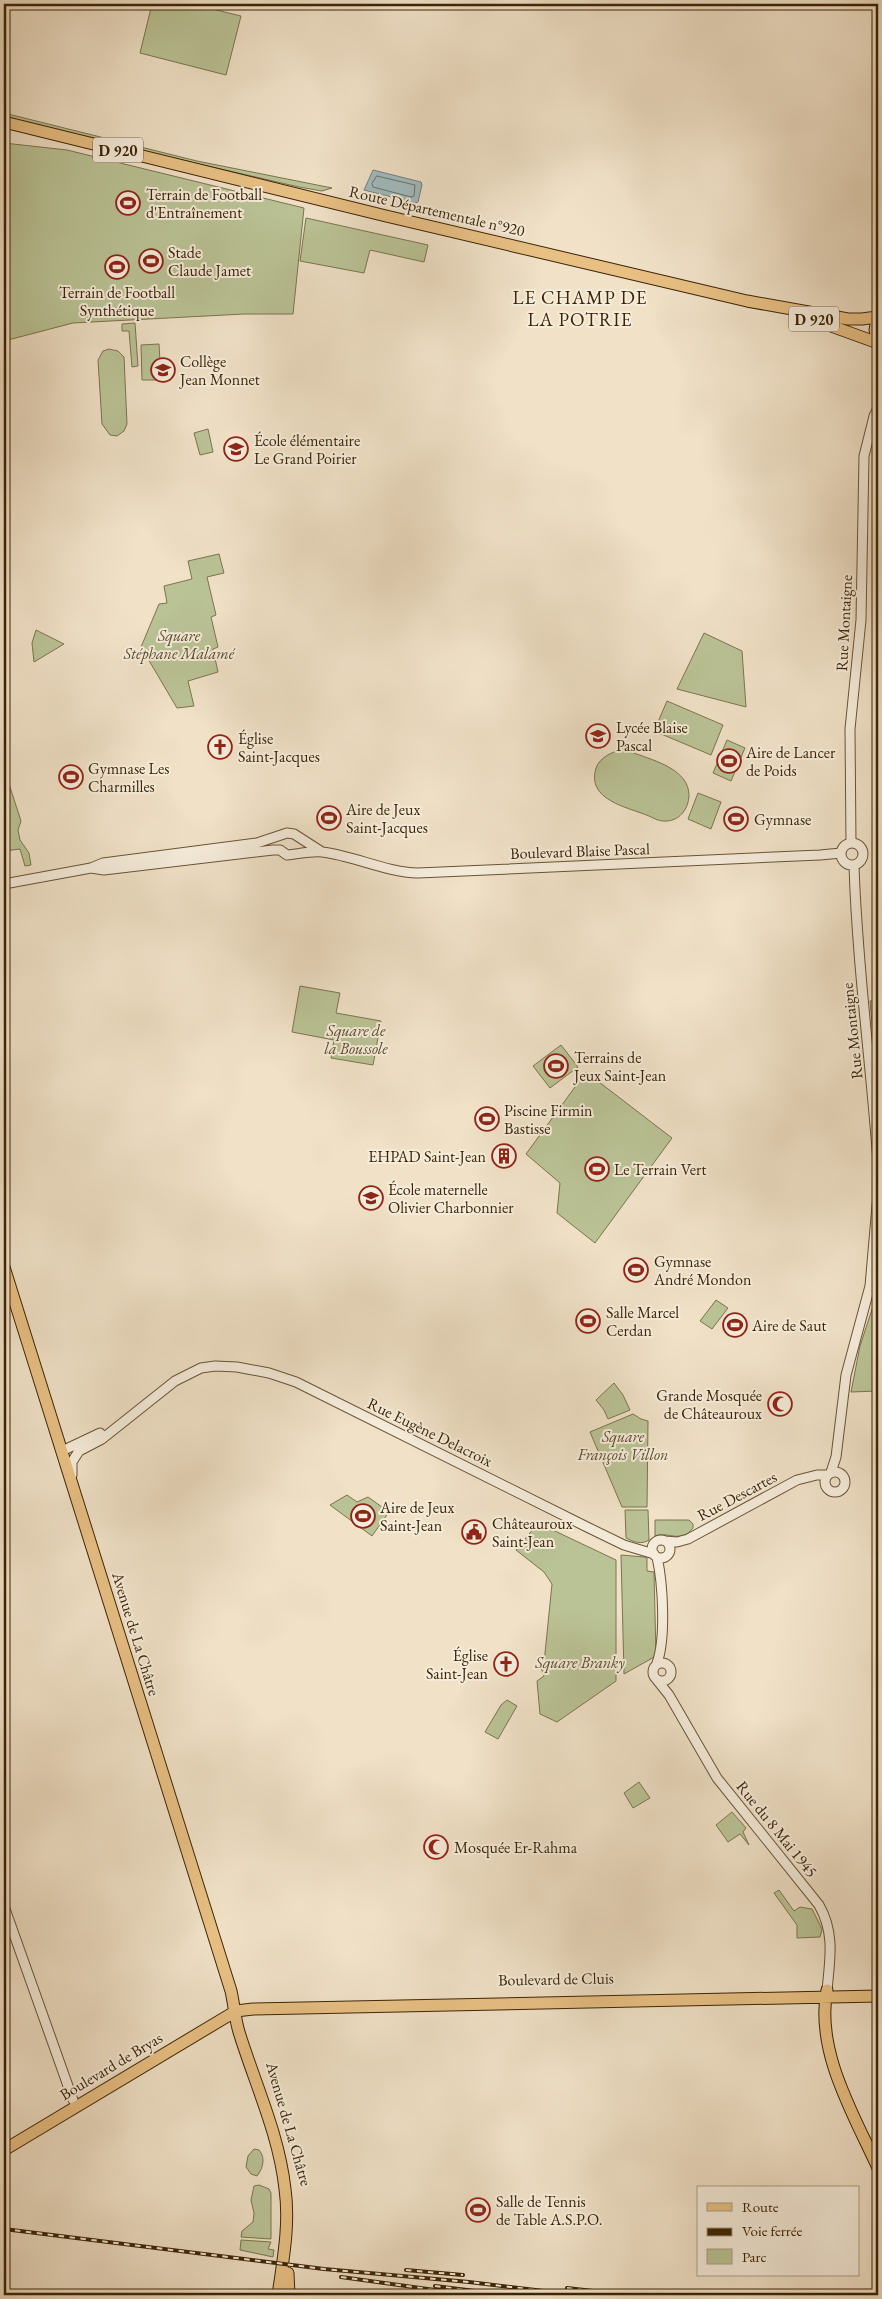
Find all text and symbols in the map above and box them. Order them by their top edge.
road number: D 920 [93,138,143,162]
street label: Route Départementale n°920 [347,181,527,241]
place label: Terrain de Football d'Entraînement [146,184,262,223]
sports icon: Terrain de Football d'Entraînement [115,190,141,216]
place label: Stade Claude Jamet [168,242,251,281]
sports icon: Stade Claude Jamet [138,248,164,274]
sports icon: Terrain de Football Synthétique [104,254,130,280]
place label: Terrain de Football Synthétique [59,282,175,321]
district label: LE CHAMP DE LA POTRIE [512,285,648,332]
road number: D 920 [789,306,839,332]
place label: Collège Jean Monnet [178,351,260,390]
school or university icon: Collège Jean Monnet [150,357,176,383]
place label: École élémentaire Le Grand Poirier [254,430,360,469]
school or university icon: École élémentaire Le Grand Poirier [223,436,249,462]
street label: Rue Montaigne [831,574,857,672]
park label: Square Stéphane Malamé [123,625,236,664]
place label: Lycée Blaise Pascal [616,717,688,756]
school or university icon: Lycée Blaise Pascal [585,723,611,749]
place label: Église Saint-Jacques [238,728,320,767]
church icon: Église Saint-Jacques [207,734,233,760]
place label: Aire de Lancer de Poids [745,742,836,781]
sports icon: Aire de Lancer de Poids [716,748,742,774]
place label: Gymnase Les Charmilles [88,758,169,797]
sports icon: Gymnase Les Charmilles [58,764,84,790]
place label: Aire de Jeux Saint-Jacques [345,799,428,838]
sports icon: Aire de Jeux Saint-Jacques [316,805,342,831]
sports icon: Gymnase [723,806,749,832]
place label: Gymnase [754,809,811,830]
street label: Boulevard Blaise Pascal [510,838,650,864]
street label: Rue Montaigne [837,982,867,1080]
park label: Square de la Boussole [324,1020,388,1059]
place label: Terrains de Jeux Saint-Jean [572,1047,667,1086]
sports icon: Terrains de Jeux Saint-Jean [543,1053,569,1079]
place label: Piscine Firmin Bastisse [504,1100,593,1139]
sports icon: Piscine Firmin Bastisse [474,1106,500,1132]
building icon: EHPAD Saint-Jean [491,1143,517,1169]
place label: EHPAD Saint-Jean [368,1146,487,1167]
sports icon: Le Terrain Vert [584,1156,610,1182]
place label: Le Terrain Vert [614,1159,706,1180]
place label: École maternelle Olivier Charbonnier [388,1179,514,1218]
school or university icon: École maternelle Olivier Charbonnier [358,1185,384,1211]
place label: Gymnase André Mondon [653,1251,752,1290]
sports icon: Gymnase André Mondon [623,1257,649,1283]
place label: Salle Marcel Cerdan [606,1302,679,1341]
sports icon: Salle Marcel Cerdan [575,1308,601,1334]
sports icon: Aire de Saut [722,1312,748,1338]
place label: Aire de Saut [751,1315,827,1336]
place label: Grande Mosquée de Châteauroux [656,1385,762,1424]
mosque icon: Grande Mosquée de Châteauroux [767,1391,793,1417]
street label: Rue Eugène Delacroix [364,1393,496,1471]
park label: Square François Villon [577,1426,668,1465]
street label: Rue Descartes [694,1466,780,1526]
place label: Aire de Jeux Saint-Jean [379,1497,454,1536]
sports icon: Aire de Jeux Saint-Jean [350,1503,376,1529]
place label: Châteauroux Saint-Jean [492,1513,573,1552]
public building icon: Châteauroux Saint-Jean [461,1519,487,1545]
street label: Avenue de La Châtre [107,1569,165,1698]
place label: Église Saint-Jean [426,1645,489,1684]
church icon: Église Saint-Jean [493,1651,519,1677]
park label: Square Branky [534,1652,625,1674]
street label: Rue du 8 Mai 1945 [732,1776,822,1882]
mosque icon: Mosquée Er-Rahma [423,1834,449,1860]
place label: Mosquée Er-Rahma [454,1837,578,1858]
street label: Boulevard de Cluis [498,1967,614,1991]
street label: Boulevard de Bryas [56,2027,166,2105]
street label: Avenue de La Châtre [261,2059,317,2189]
legend [697,2186,860,2276]
place label: Salle de Tennis de Table A.S.P.O. [496,2191,602,2230]
sports icon: Salle de Tennis de Table A.S.P.O. [465,2197,491,2223]
text: Route [742,2197,779,2216]
text: Voie ferrée [742,2221,802,2240]
text: Parc [742,2247,767,2266]

